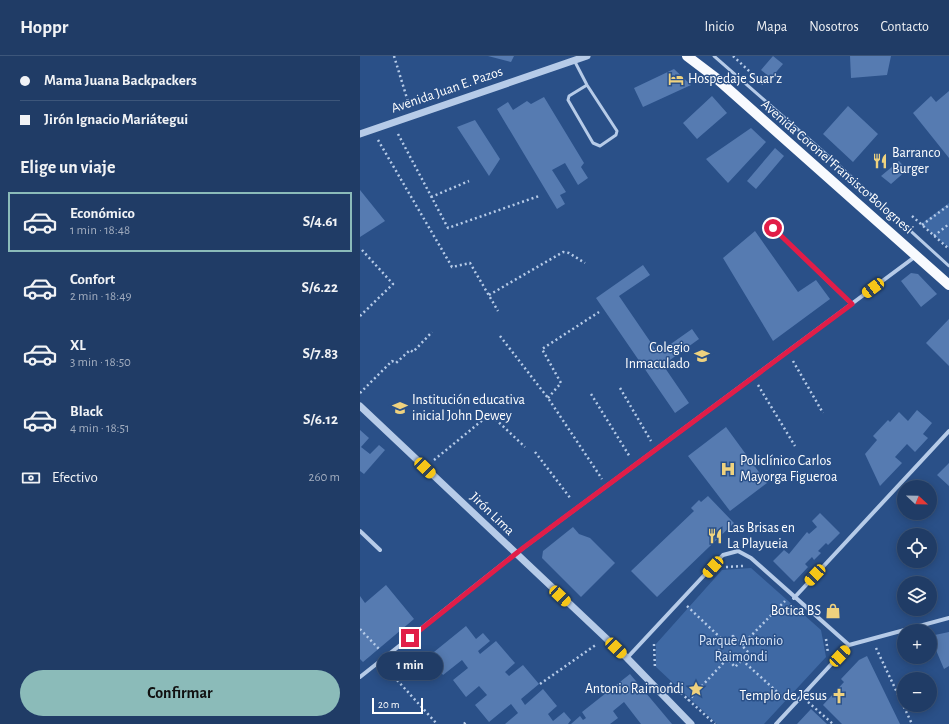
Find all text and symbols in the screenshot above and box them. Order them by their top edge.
text: Hoppr [20,18,68,37]
text: Inicio [704,20,734,34]
text: Mapa [756,20,787,34]
text: Nosotros [809,20,859,34]
text: Contacto [881,20,929,34]
street label: Avenida Juan E. Pazos [389,64,505,116]
hotel icon: Hospedaje Suar'z [667,70,685,88]
place label: Hospedaje Suar'z [688,72,782,86]
text: Mama Juana Backpackers [44,73,197,88]
street label: Avenida Coronel Fransisco Bolognesi [758,97,916,237]
text: Jirón Ignacio Mariátegui [44,112,188,127]
place label: Barranco Burger [892,146,941,176]
restaurant icon: Barranco Burger [871,152,889,170]
text: Elige un viaje [20,159,115,177]
icon: car [22,204,58,240]
text: Económico [70,206,135,221]
text: S/4.61 [303,214,338,229]
route start [764,219,782,237]
text: 1 min · 18:48 [70,224,130,237]
icon: car [22,270,58,306]
text: Confort [70,272,115,287]
car [860,276,886,300]
text: S/6.22 [301,280,338,295]
text: 2 min · 18:49 [70,290,132,303]
icon: car [22,336,58,372]
text: XL [70,338,86,353]
place label: Colegio Inmaculado [625,341,690,371]
text: S/7.83 [302,346,338,361]
school or university icon: Colegio Inmaculado [693,347,711,365]
text: 3 min · 18:50 [70,356,131,369]
place label: Institución educativa inicial John Dewey [412,393,526,423]
school or university icon: Institución educativa inicial John Dewey [391,399,409,417]
icon: car [22,402,58,438]
text: Black [70,404,103,419]
text: S/6.12 [303,412,338,427]
text: 4 min · 18:51 [70,422,129,435]
place label: Policlínico Carlos Mayorga Figueroa [740,454,838,484]
car [412,455,438,481]
hospital icon: Policlínico Carlos Mayorga Figueroa [719,460,737,478]
icon: cash [20,467,42,489]
text: Efectivo [52,470,98,485]
text: 260 m [309,471,340,484]
north arrow [897,480,937,520]
map controls [897,480,937,712]
street label: Jirón Lima [467,490,517,539]
place label: Las Brisas en La Playueia [727,521,795,551]
restaurant icon: Las Brisas en La Playueia [706,527,724,545]
button: locate [897,528,937,568]
car [701,554,725,580]
car [802,562,828,588]
button: layers [897,576,937,616]
car [547,583,573,609]
shop icon: Botica BS [824,602,842,620]
place label: Botica BS [771,604,821,618]
button: + [897,624,937,664]
route end [401,629,419,647]
park label: Parque Antonio Raimondi [699,634,783,664]
car [603,635,629,661]
car [827,643,853,669]
callout: 1 min [377,652,443,680]
text: 1 min [396,659,424,672]
button: Confirmar [20,670,340,716]
button: − [897,672,937,712]
place icon: Antonio Raimondi [687,680,705,698]
place label: Antonio Raimondi [585,682,684,696]
church icon: Templo de Jesus [830,687,848,705]
place label: Templo de Jesus [740,689,827,703]
scale bar [372,696,423,715]
text: 20 m [378,699,399,710]

